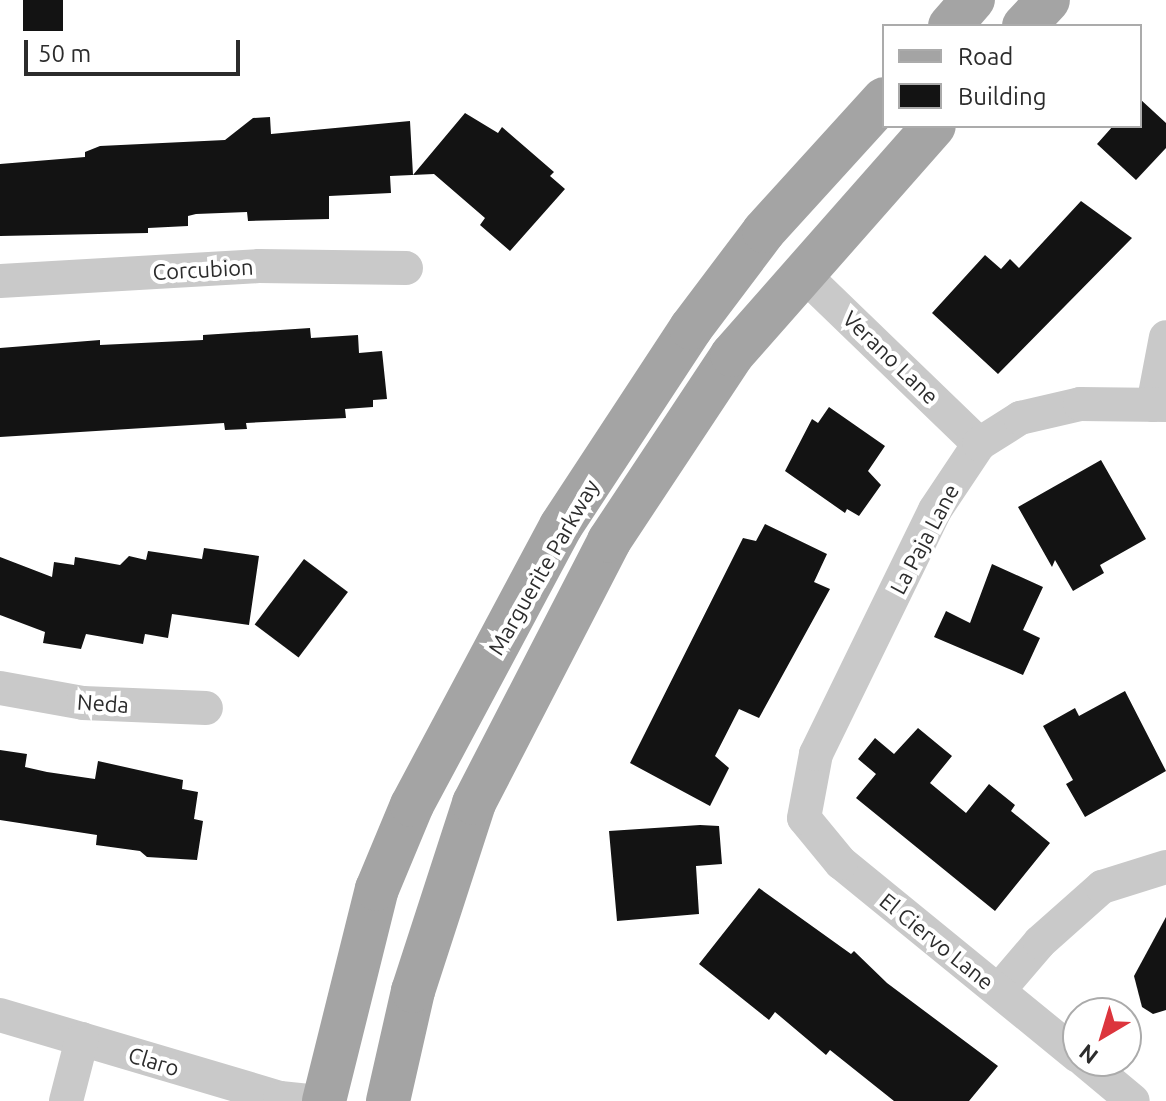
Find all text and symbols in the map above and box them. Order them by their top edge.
scale bar [28,24,244,74]
legend [882,24,1142,128]
text: 50 m [38,40,91,67]
text: Road [958,43,1013,70]
text: Building [958,83,1046,110]
street label: Corcubion [152,253,254,285]
street label: Verano Lane [838,305,944,409]
street label: Marguerite Parkway [482,475,604,659]
street label: La Paja Lane [884,479,964,599]
street label: Neda [76,688,130,718]
street label: El Ciervo Lane [875,887,999,995]
north arrow [1062,997,1142,1077]
text: N [1074,1040,1102,1070]
street label: Claro [125,1041,183,1081]

